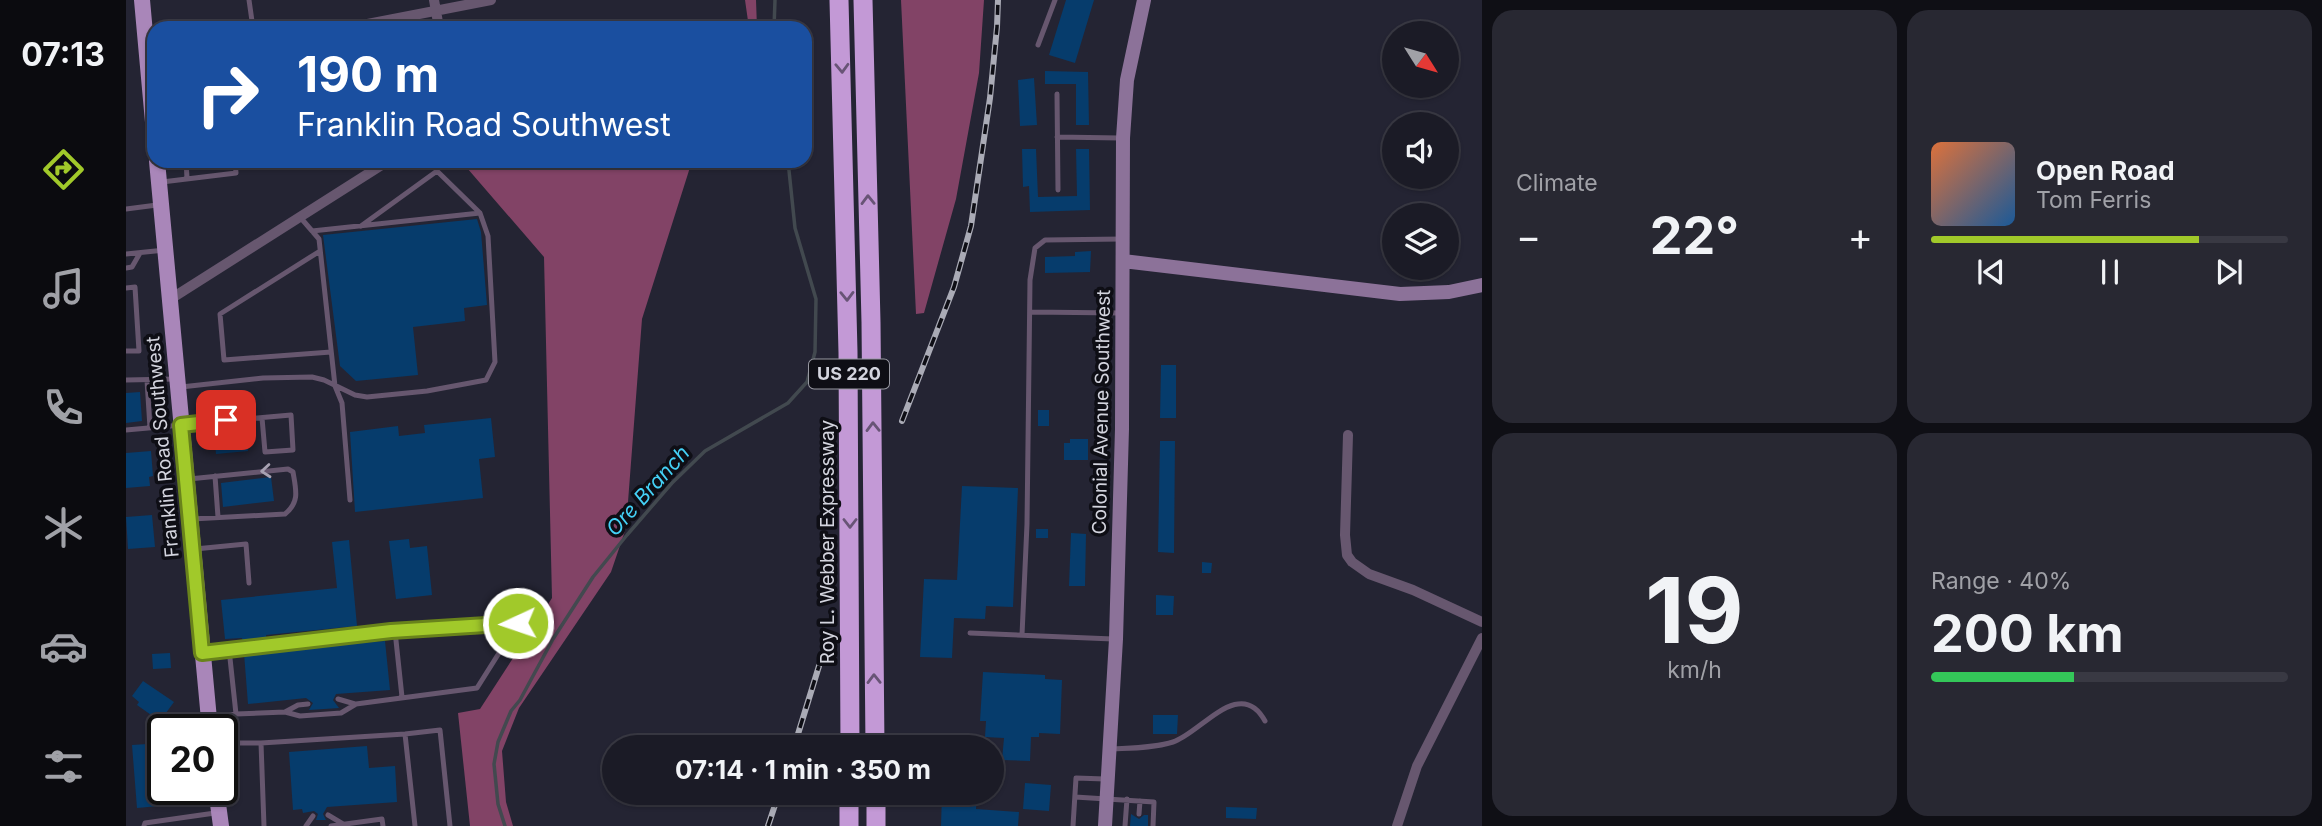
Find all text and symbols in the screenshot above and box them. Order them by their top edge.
north arrow [1382,21,1460,98]
map controls [1382,21,1459,280]
text: 07:13 [21,35,105,74]
text: 190 m [297,45,439,104]
icon: right [182,49,273,140]
one-way arrow [834,63,849,74]
text: Franklin Road Southwest [297,105,671,144]
button: sound [1382,112,1459,189]
icon: directions [39,145,88,194]
text: Open Road [2036,155,2175,186]
text: Climate [1516,169,1598,197]
text: Tom Ferris [2036,186,2151,214]
one-way arrow [860,194,876,204]
button: layers [1382,203,1459,280]
text: 22° [1650,204,1739,267]
text: − [1516,213,1541,259]
text: + [1848,213,1873,259]
icon: previous [1972,253,2010,291]
icon: pause [2091,253,2129,291]
icon: next [2210,253,2248,291]
icon: music [39,264,88,313]
street label: Colonial Avenue Southwest [1088,290,1115,534]
one-way arrow [839,291,855,301]
street label: Franklin Road Southwest [141,335,184,558]
road number: US 220 [809,360,889,388]
icon: phone [39,383,88,432]
pin [196,390,256,450]
icon: arrive [207,401,245,439]
street label: Roy L. Webber Expressway [816,420,839,664]
one-way arrow [865,421,880,432]
water label: Ore Branch [601,440,695,541]
one-way arrow [260,463,271,478]
icon: climate [39,503,88,552]
one-way arrow [842,518,858,529]
text: 19 [1645,555,1744,665]
text: Range · 40% [1931,567,2071,595]
position arrow [481,586,555,660]
text: 200 km [1931,602,2124,665]
icon: car [39,622,88,671]
text: km/h [1667,656,1722,684]
one-way arrow [867,673,882,684]
speed limit sign: 20 [147,714,238,805]
icon: filters [39,742,88,791]
text: 07:14 · 1 min · 350 m [675,754,931,785]

